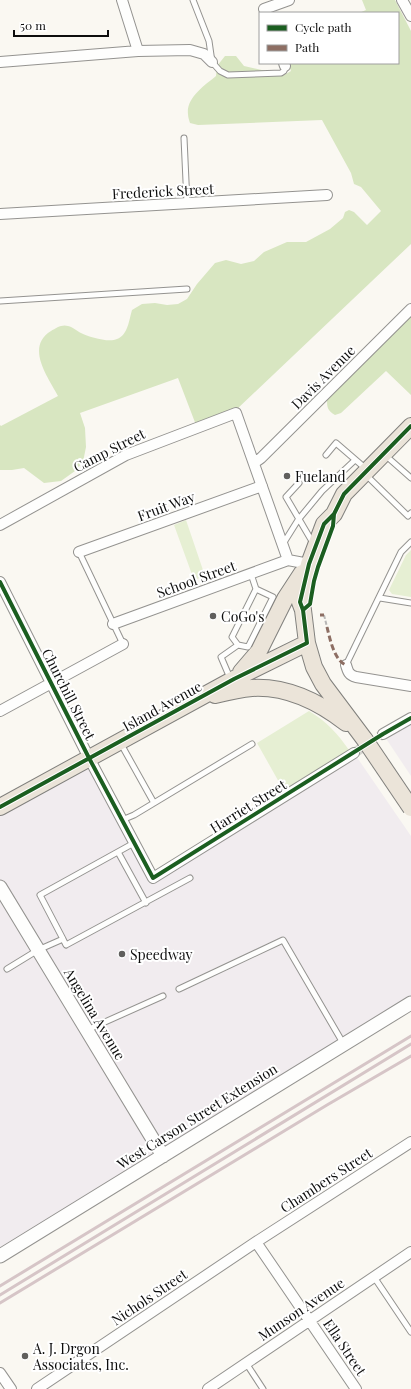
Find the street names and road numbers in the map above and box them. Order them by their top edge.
street label: Frederick Street [112,179,215,203]
street label: Davis Avenue [287,341,359,413]
street label: Camp Street [70,423,149,476]
street label: Fruit Way [135,487,197,525]
street label: School Street [154,556,239,602]
street label: Churchill Street [38,645,101,744]
street label: Island Avenue [119,676,205,736]
street label: Harriet Street [206,774,291,837]
street label: Angelina Avenue [60,964,130,1063]
street label: West Carson Street Extension [113,1059,281,1174]
street label: Chambers Street [276,1143,376,1217]
street label: Nichols Street [107,1264,192,1329]
street label: Munson Avenue [254,1273,348,1345]
street label: Ella Street [319,1315,371,1380]

